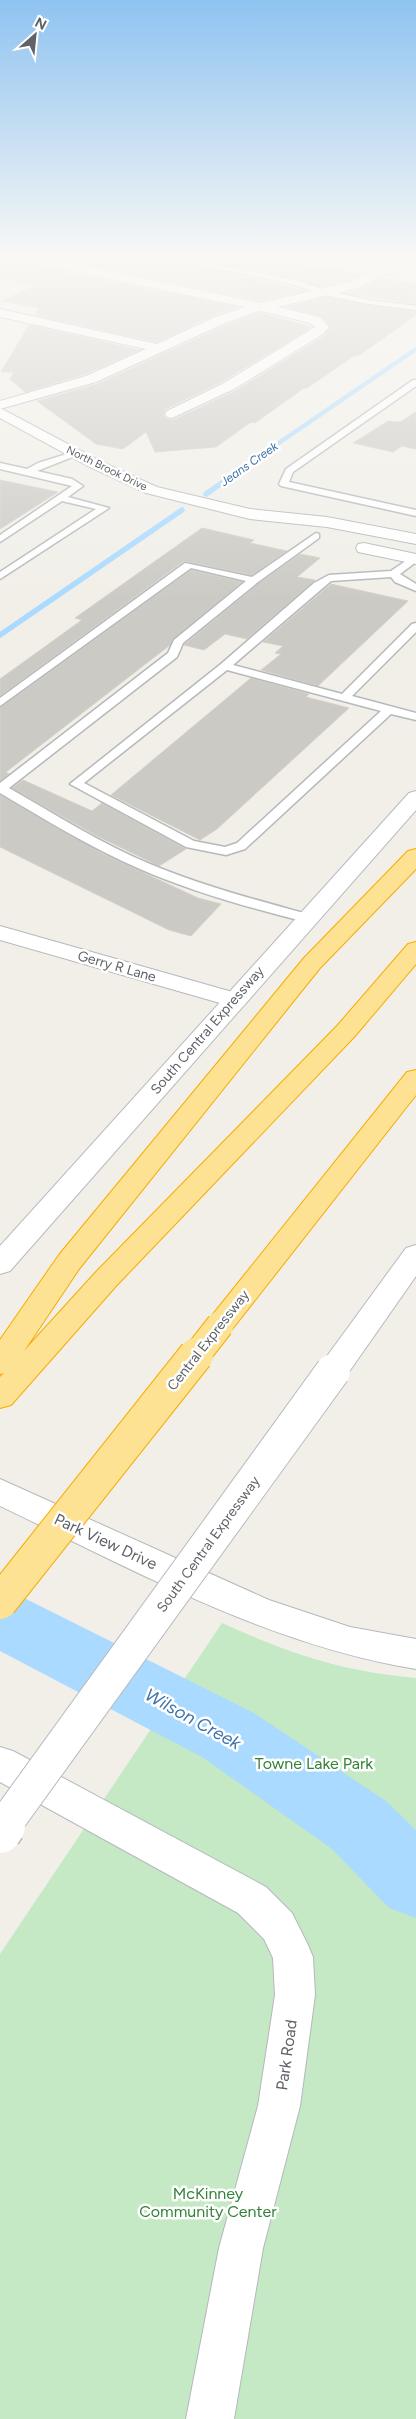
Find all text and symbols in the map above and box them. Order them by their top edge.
north arrow [10,10,60,60]
text: N [32,14,49,34]
water label: Jeans Creek [217,438,281,489]
street label: North Brook Drive [64,443,149,494]
street label: Gerry R Lane [76,947,158,986]
street label: South Central Expressway [147,962,268,1098]
street label: Central Expressway [164,1286,253,1394]
street label: South Central Expressway [153,1472,264,1616]
street label: Park View Drive [51,1509,160,1574]
water label: Wilson Creek [141,1684,246,1755]
park label: Towne Lake Park [255,1754,373,1773]
street label: Park Road [272,2018,301,2092]
park label: McKinney Community Center [139,2184,277,2221]

